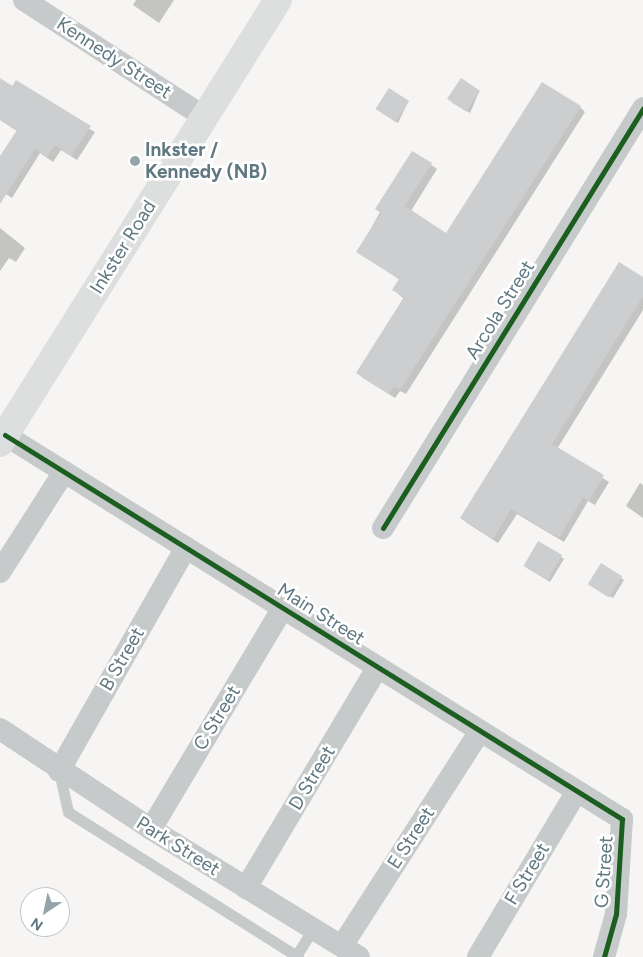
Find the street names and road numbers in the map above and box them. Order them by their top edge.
street label: Kennedy Street [52,12,176,104]
street label: Inkster Road [85,196,161,298]
street label: Arcola Street [461,256,539,364]
street label: Main Street [273,578,369,650]
street label: B Street [95,623,149,695]
street label: C Street [189,681,245,755]
street label: D Street [284,742,340,814]
street label: E Street [383,803,439,873]
street label: Park Street [132,811,224,881]
street label: G Street [590,835,618,909]
street label: F Street [500,839,554,909]

